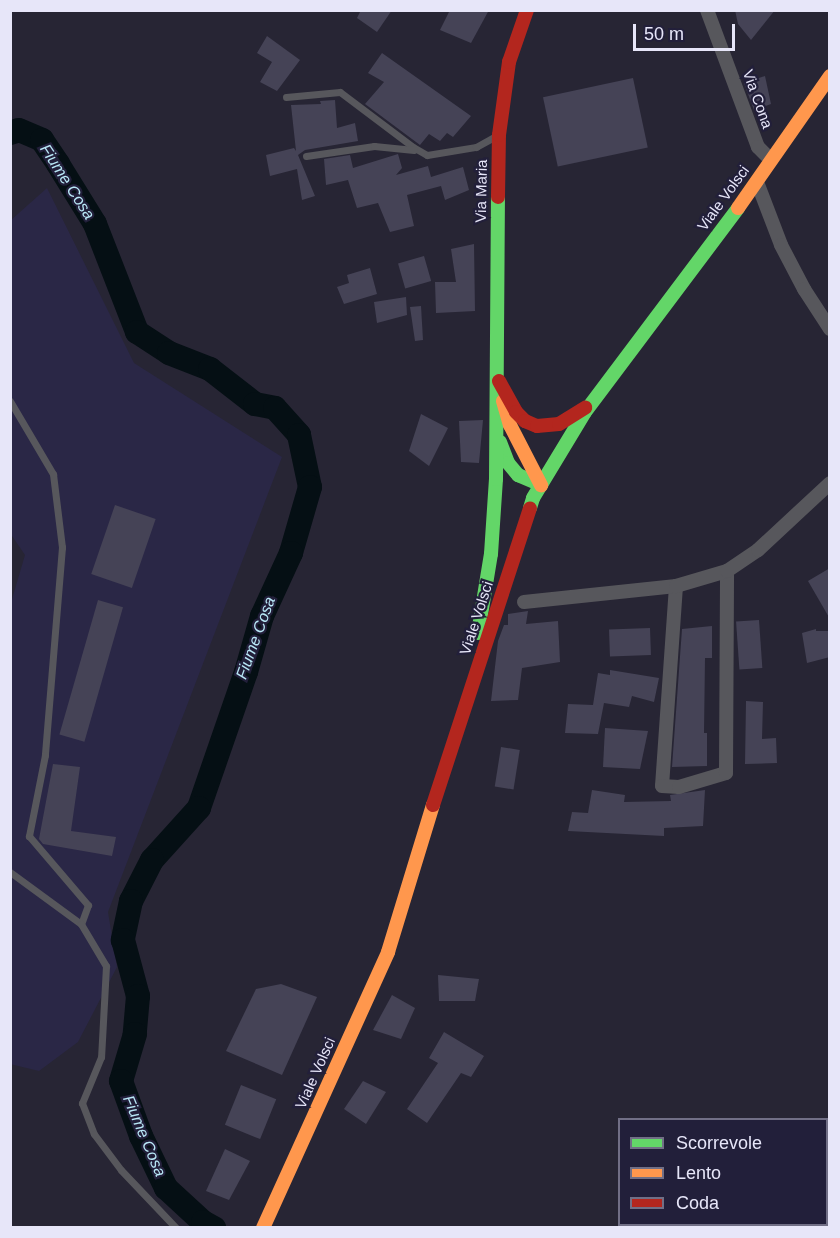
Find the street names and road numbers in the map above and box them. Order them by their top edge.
street label: Via Cona [739,67,777,131]
street label: Via Maria [471,159,491,223]
street label: Viale Volsci [693,162,753,234]
street label: Viale Volsci [456,579,496,657]
street label: Viale Volsci [291,1034,339,1112]

